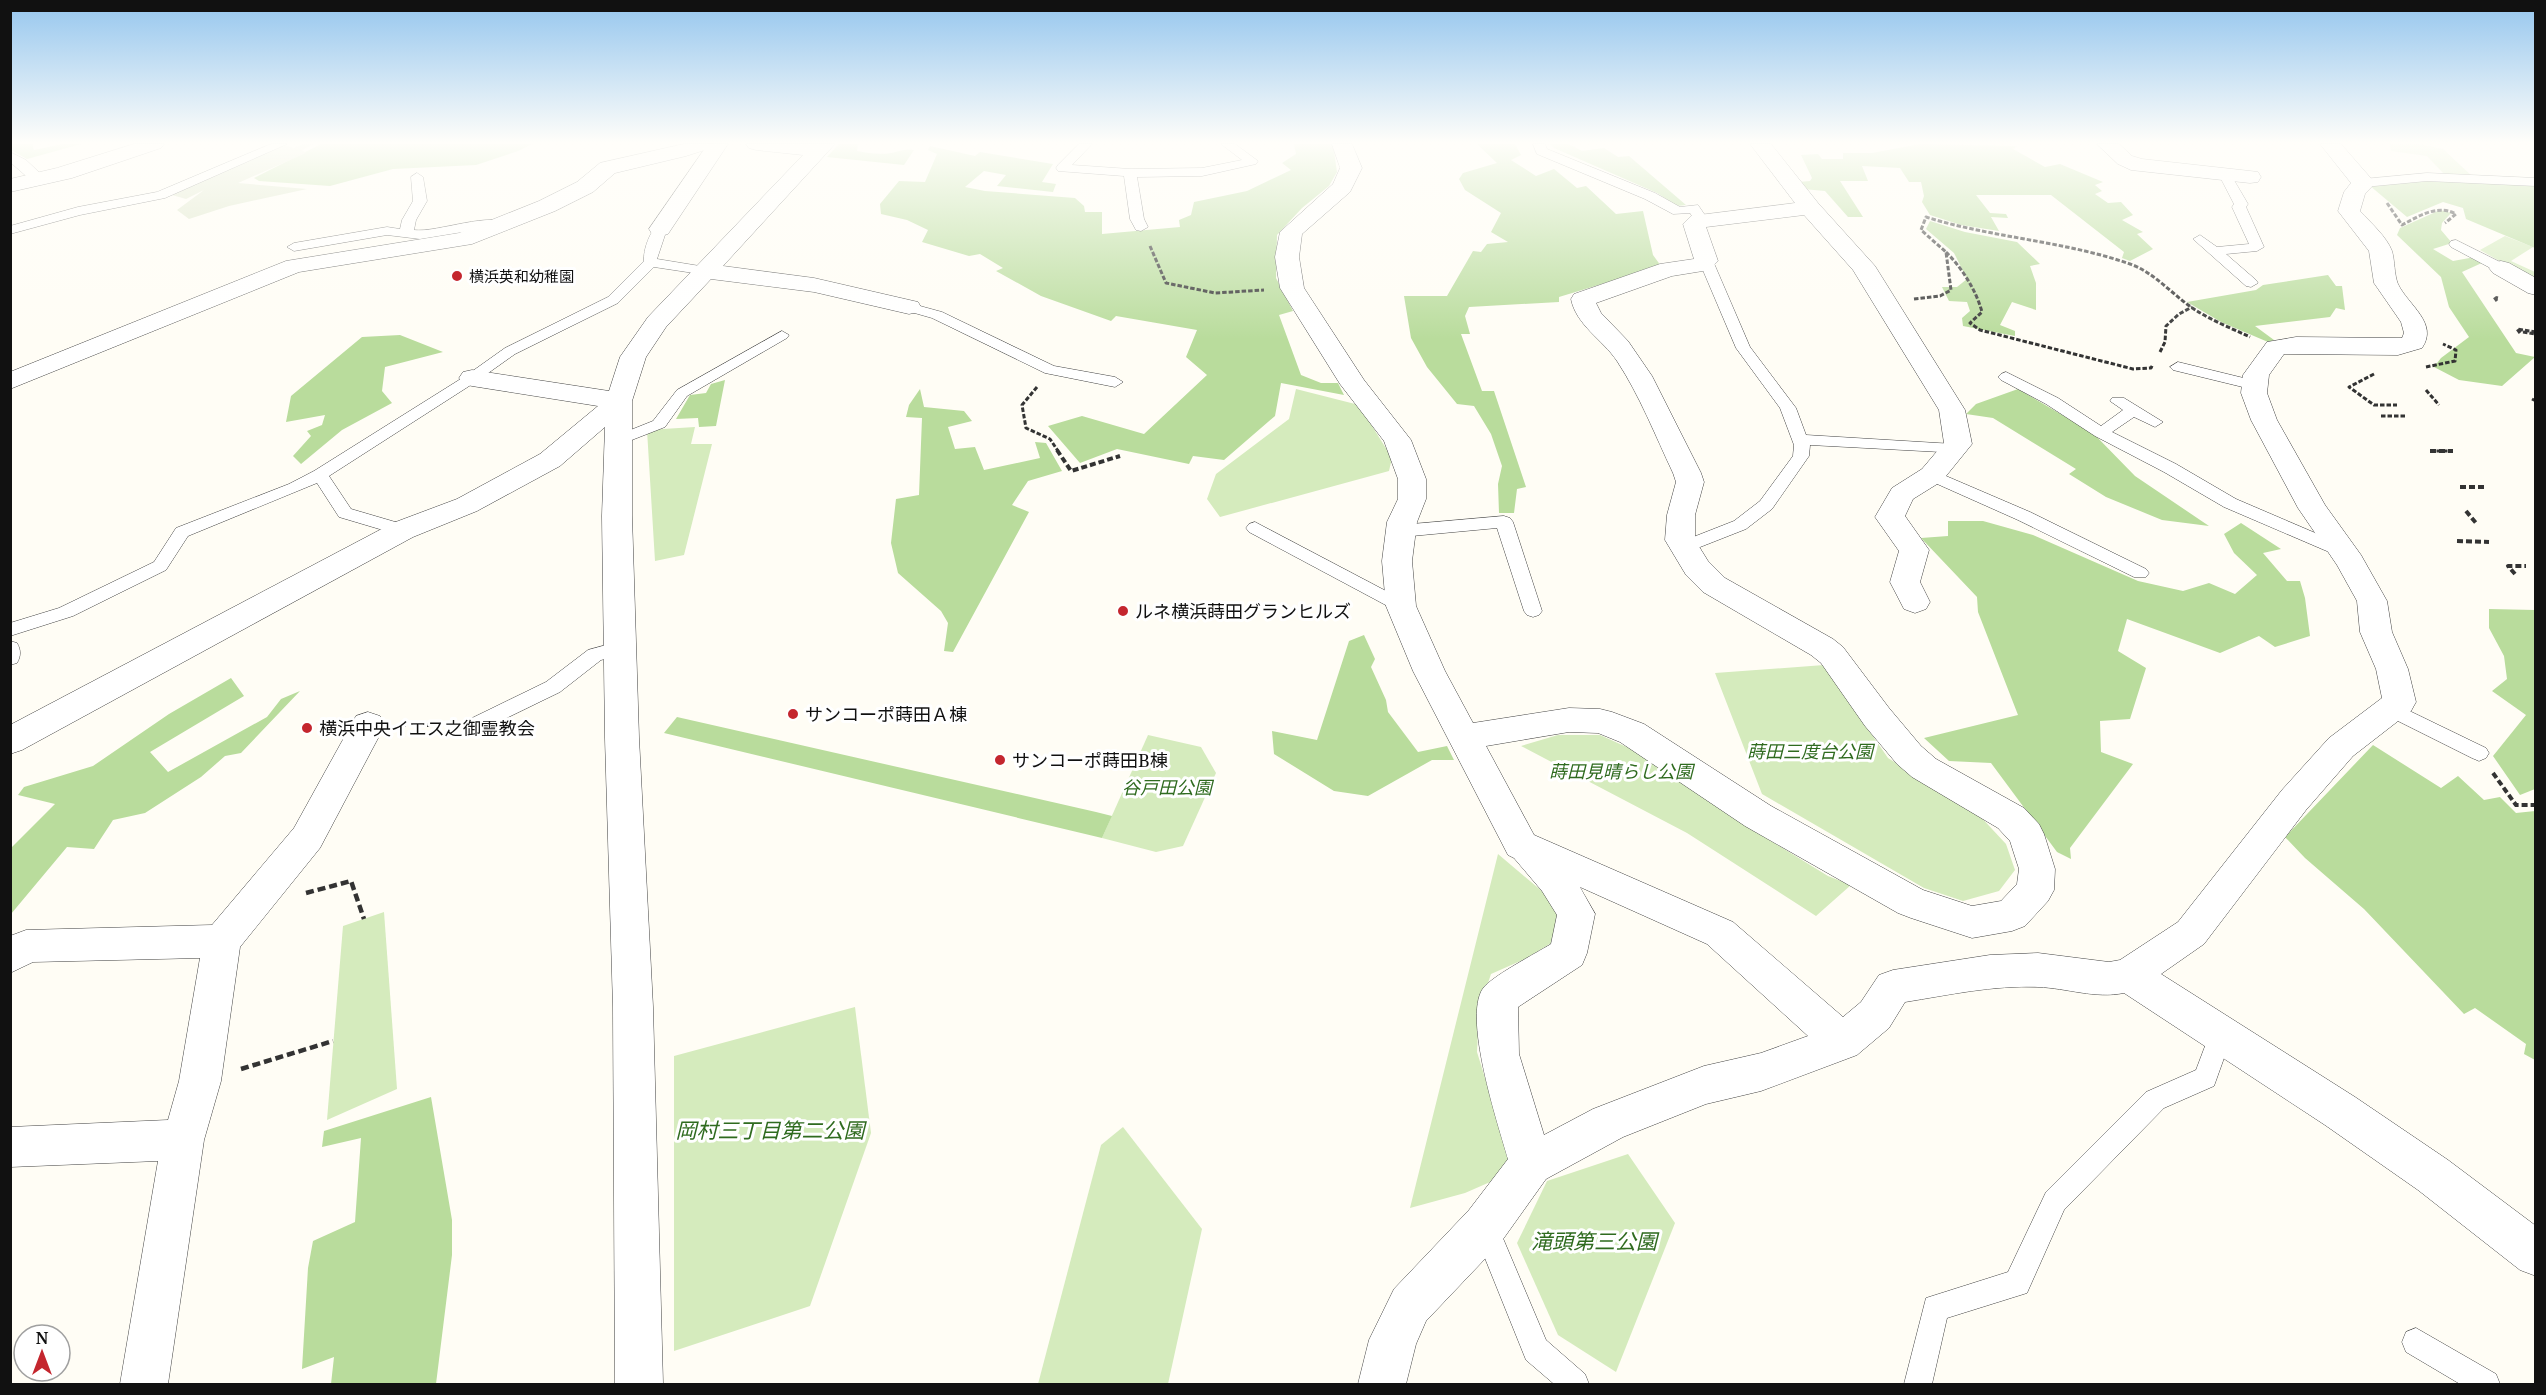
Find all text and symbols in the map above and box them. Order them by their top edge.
place label: 横浜英和幼稚園 [469,266,574,286]
marker: 横浜英和幼稚園 [450,269,464,283]
place label: ルネ横浜蒔田グランヒルズ [1135,599,1351,623]
marker: ルネ横浜蒔田グランヒルズ [1116,604,1130,618]
place label: サンコーポ蒔田Ａ棟 [805,702,967,726]
marker: サンコーポ蒔田Ａ棟 [786,707,800,721]
place label: 横浜中央イエス之御霊教会 [319,716,535,740]
marker: 横浜中央イエス之御霊教会 [300,721,314,735]
park label: 蒔田三度台公園 [1747,739,1876,763]
place label: サンコーポ蒔田B棟 [1012,748,1168,772]
marker: サンコーポ蒔田B棟 [993,753,1007,767]
park label: 蒔田見晴らし公園 [1549,759,1696,783]
park label: 谷戸田公園 [1122,775,1215,799]
park label: 岡村三丁目第二公園 [676,1116,867,1144]
park label: 滝頭第三公園 [1531,1227,1660,1255]
north arrow [12,1323,72,1383]
text: N [36,1327,49,1349]

